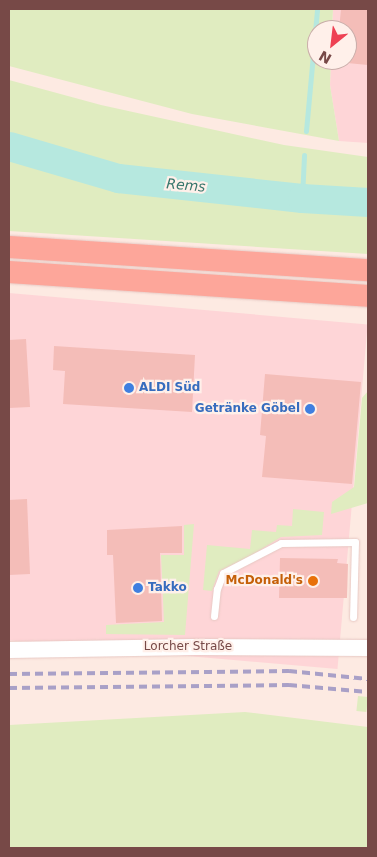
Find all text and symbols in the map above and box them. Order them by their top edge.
north arrow [307,20,357,70]
text: N [316,47,334,67]
water label: Rems [166,175,206,195]
place label: ALDI Süd [139,381,200,395]
marker: ALDI Süd [123,382,135,394]
place label: Getränke Göbel [195,402,300,416]
marker: Getränke Göbel [304,403,316,415]
place label: McDonald's [226,574,303,588]
marker: McDonald's [307,575,319,587]
place label: Takko [148,581,187,595]
marker: Takko [132,582,144,594]
street label: Lorcher Straße [144,640,232,654]

